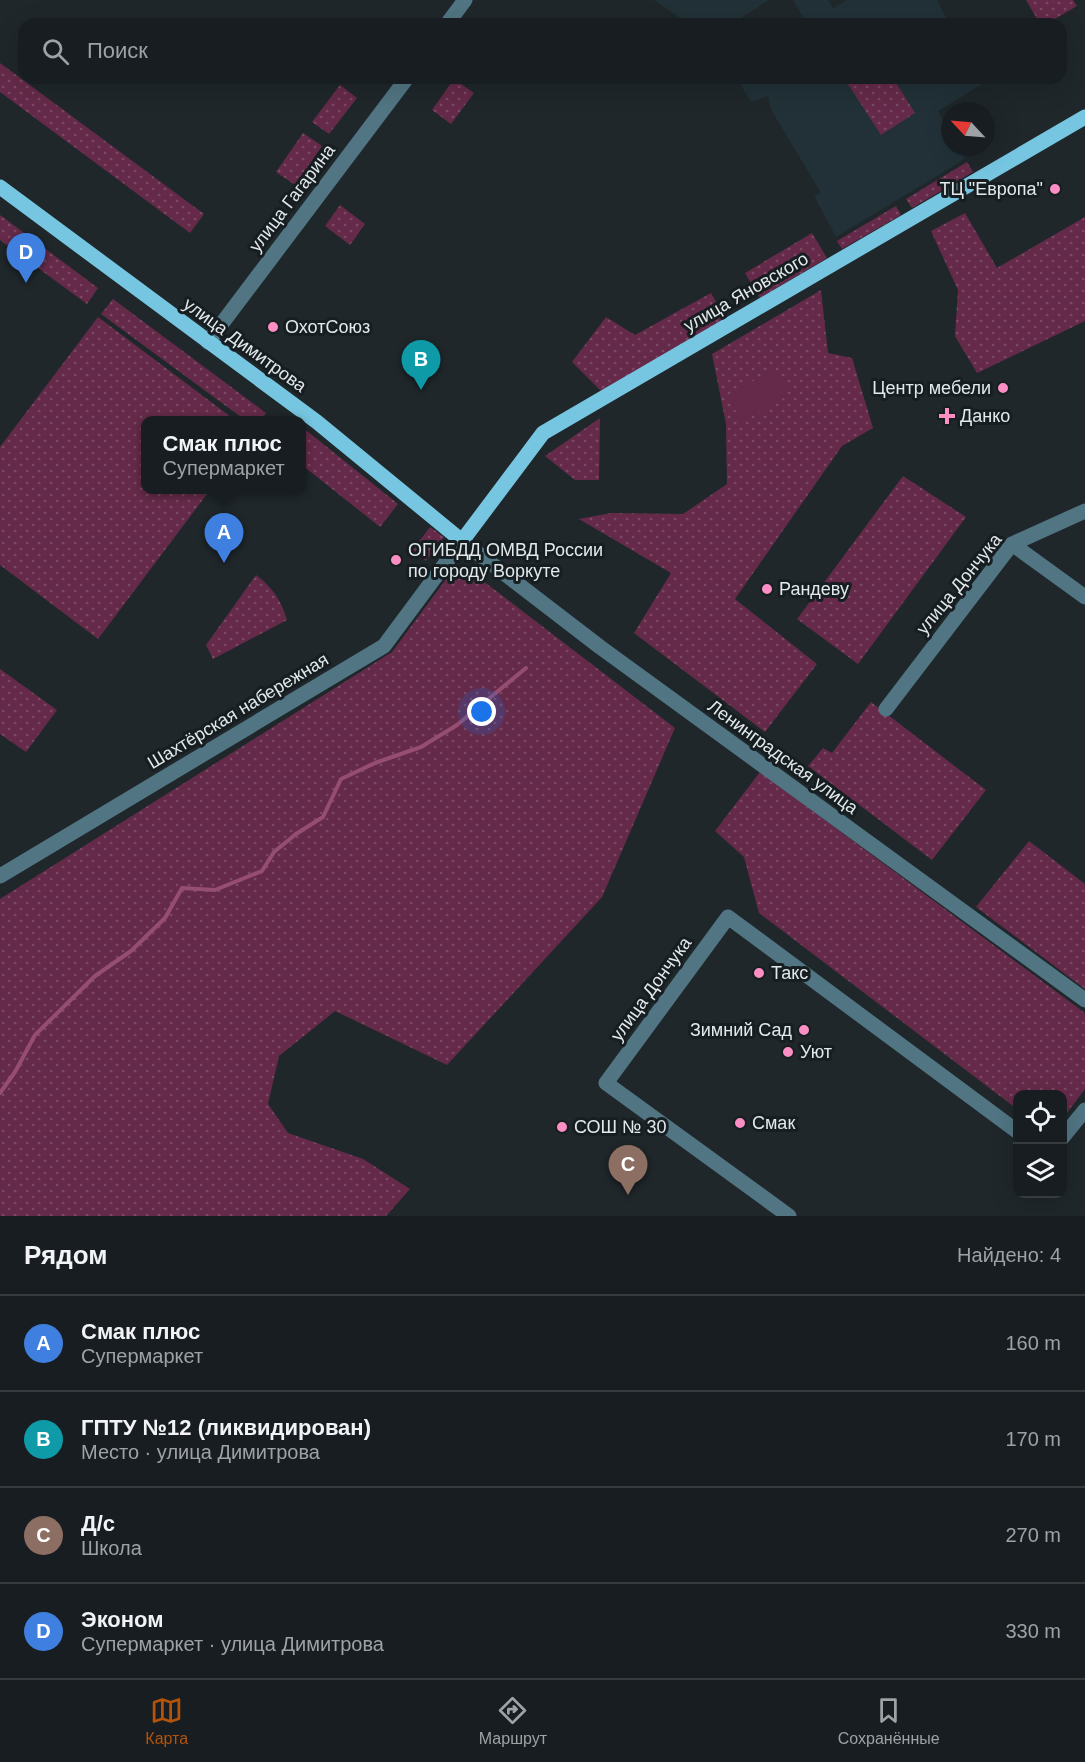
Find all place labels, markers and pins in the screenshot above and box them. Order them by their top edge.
place label: ТЦ "Европа" [940,179,1043,199]
marker: ТЦ "Европа" [1048,182,1062,196]
pin: D [6,234,46,283]
place label: ОхотСоюз [285,317,370,337]
marker: ОхотСоюз [266,320,280,334]
pin: B [402,340,440,390]
place label: Центр мебели [872,378,991,398]
marker: Центр мебели [996,381,1010,395]
place label: Данко [960,406,1010,426]
marker: Данко [938,407,956,425]
pin: A [204,514,244,563]
place label: ОГИБДД ОМВД России по городу Воркуте [408,540,603,581]
marker: ОГИБДД ОМВД России по городу Воркуте [389,553,403,567]
place label: Рандеву [779,579,849,599]
marker: Рандеву [760,582,774,596]
place label: Такс [771,963,808,983]
marker: Такс [752,966,766,980]
place label: Зимний Сад [690,1020,792,1040]
marker: Зимний Сад [797,1023,811,1037]
place label: Уют [800,1042,832,1062]
marker: Уют [781,1045,795,1059]
place label: Смак [752,1113,795,1133]
marker: Смак [733,1116,747,1130]
place label: СОШ № 30 [574,1117,666,1137]
marker: СОШ № 30 [555,1120,569,1134]
pin: C [608,1146,648,1195]

